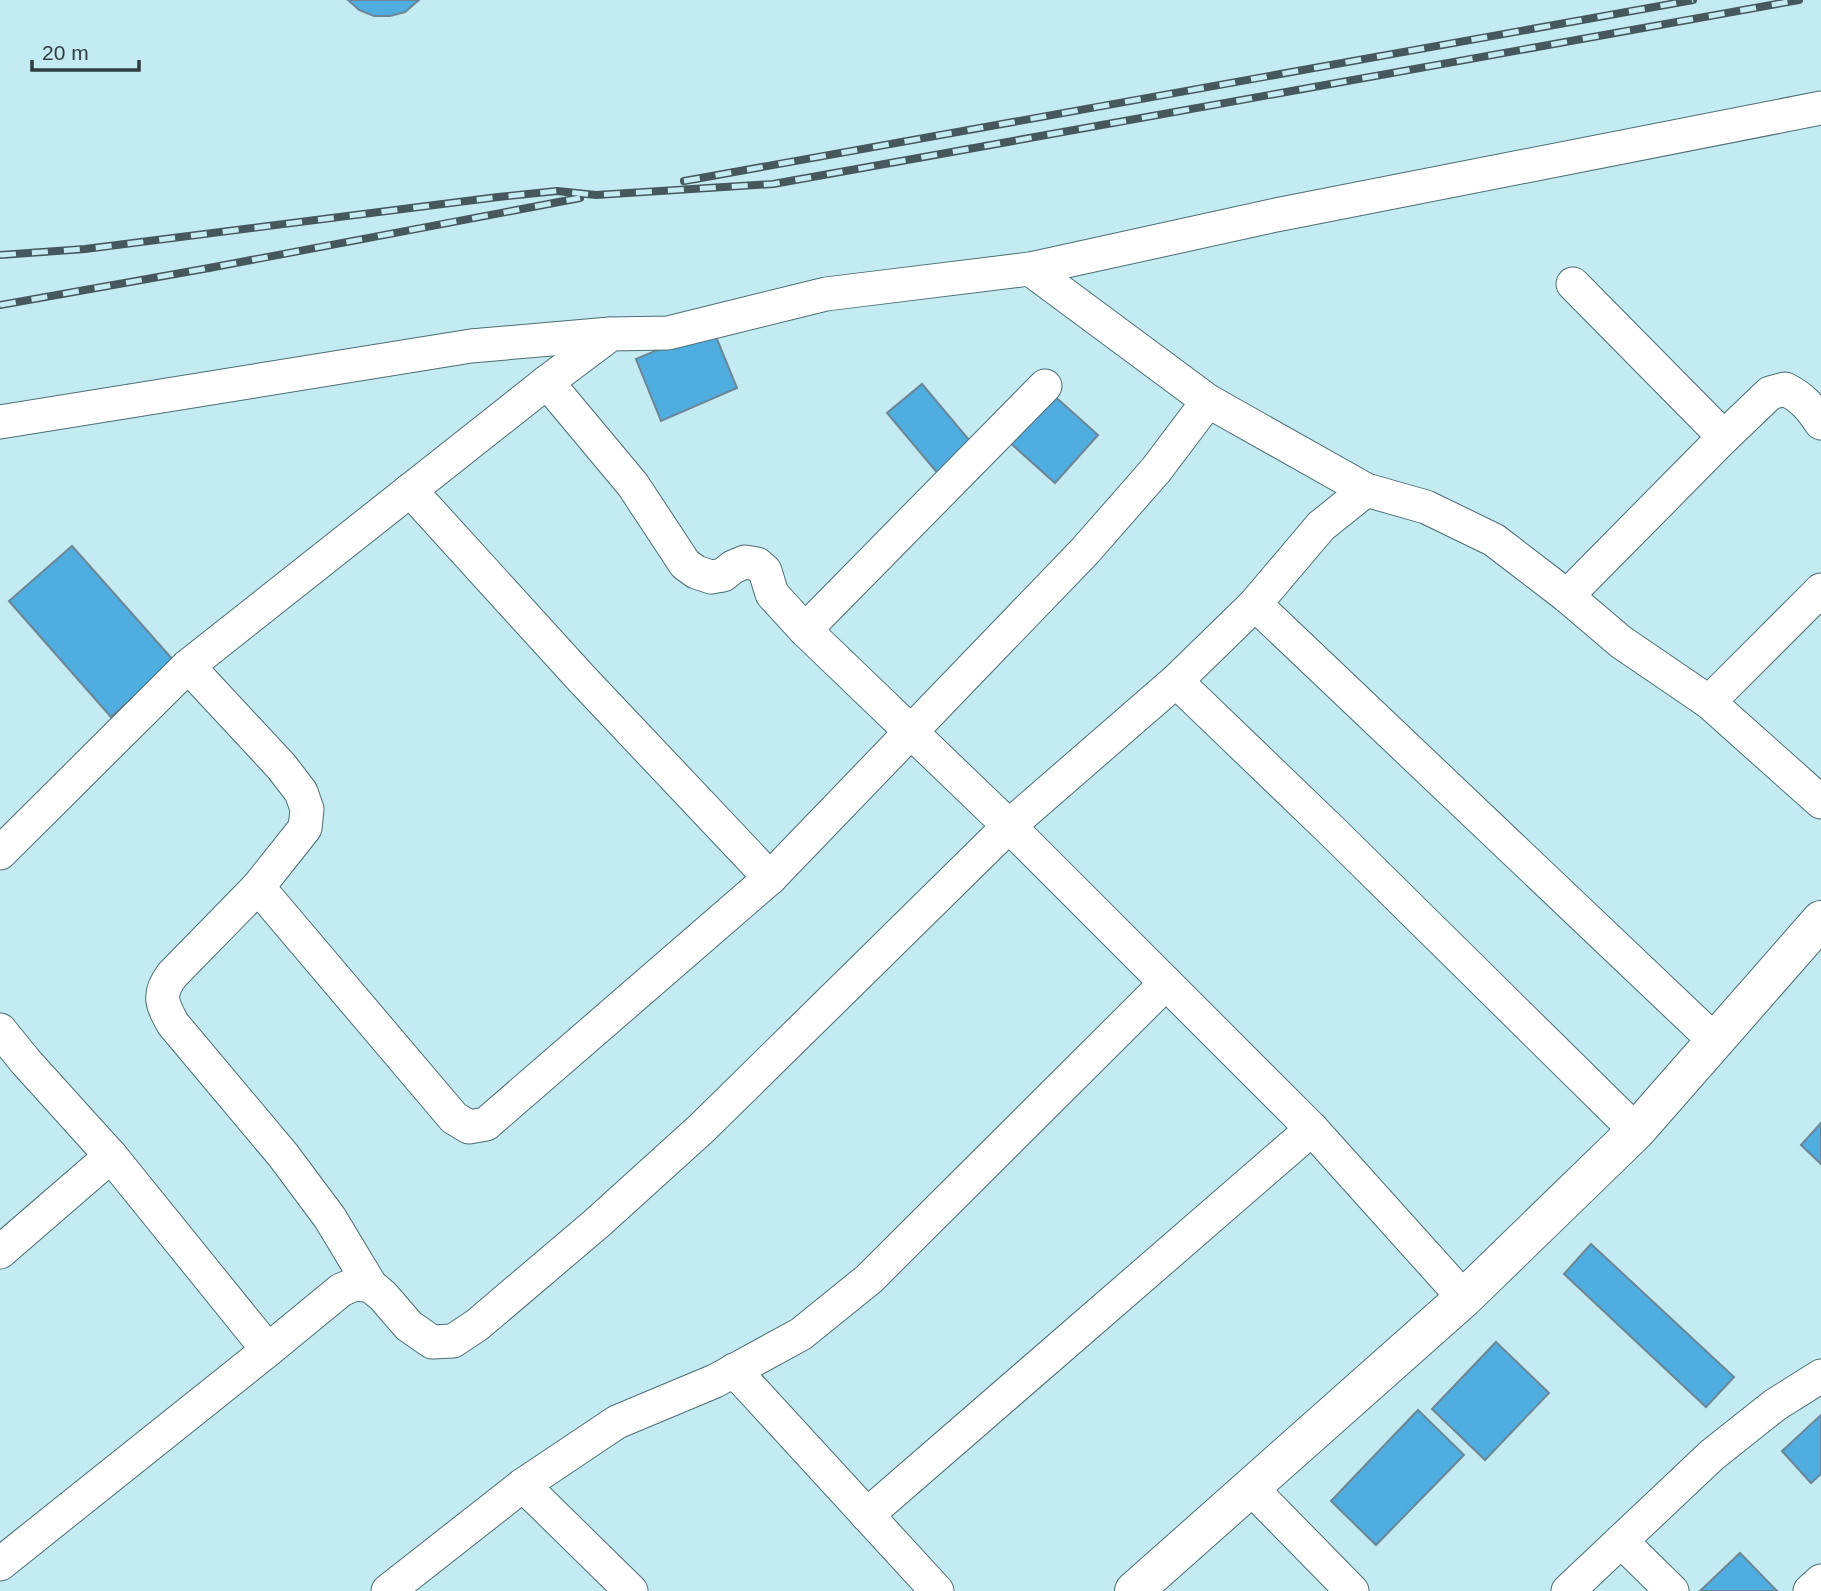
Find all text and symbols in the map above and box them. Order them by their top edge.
scale bar [32,28,138,72]
text: 20 m [42,41,89,64]

